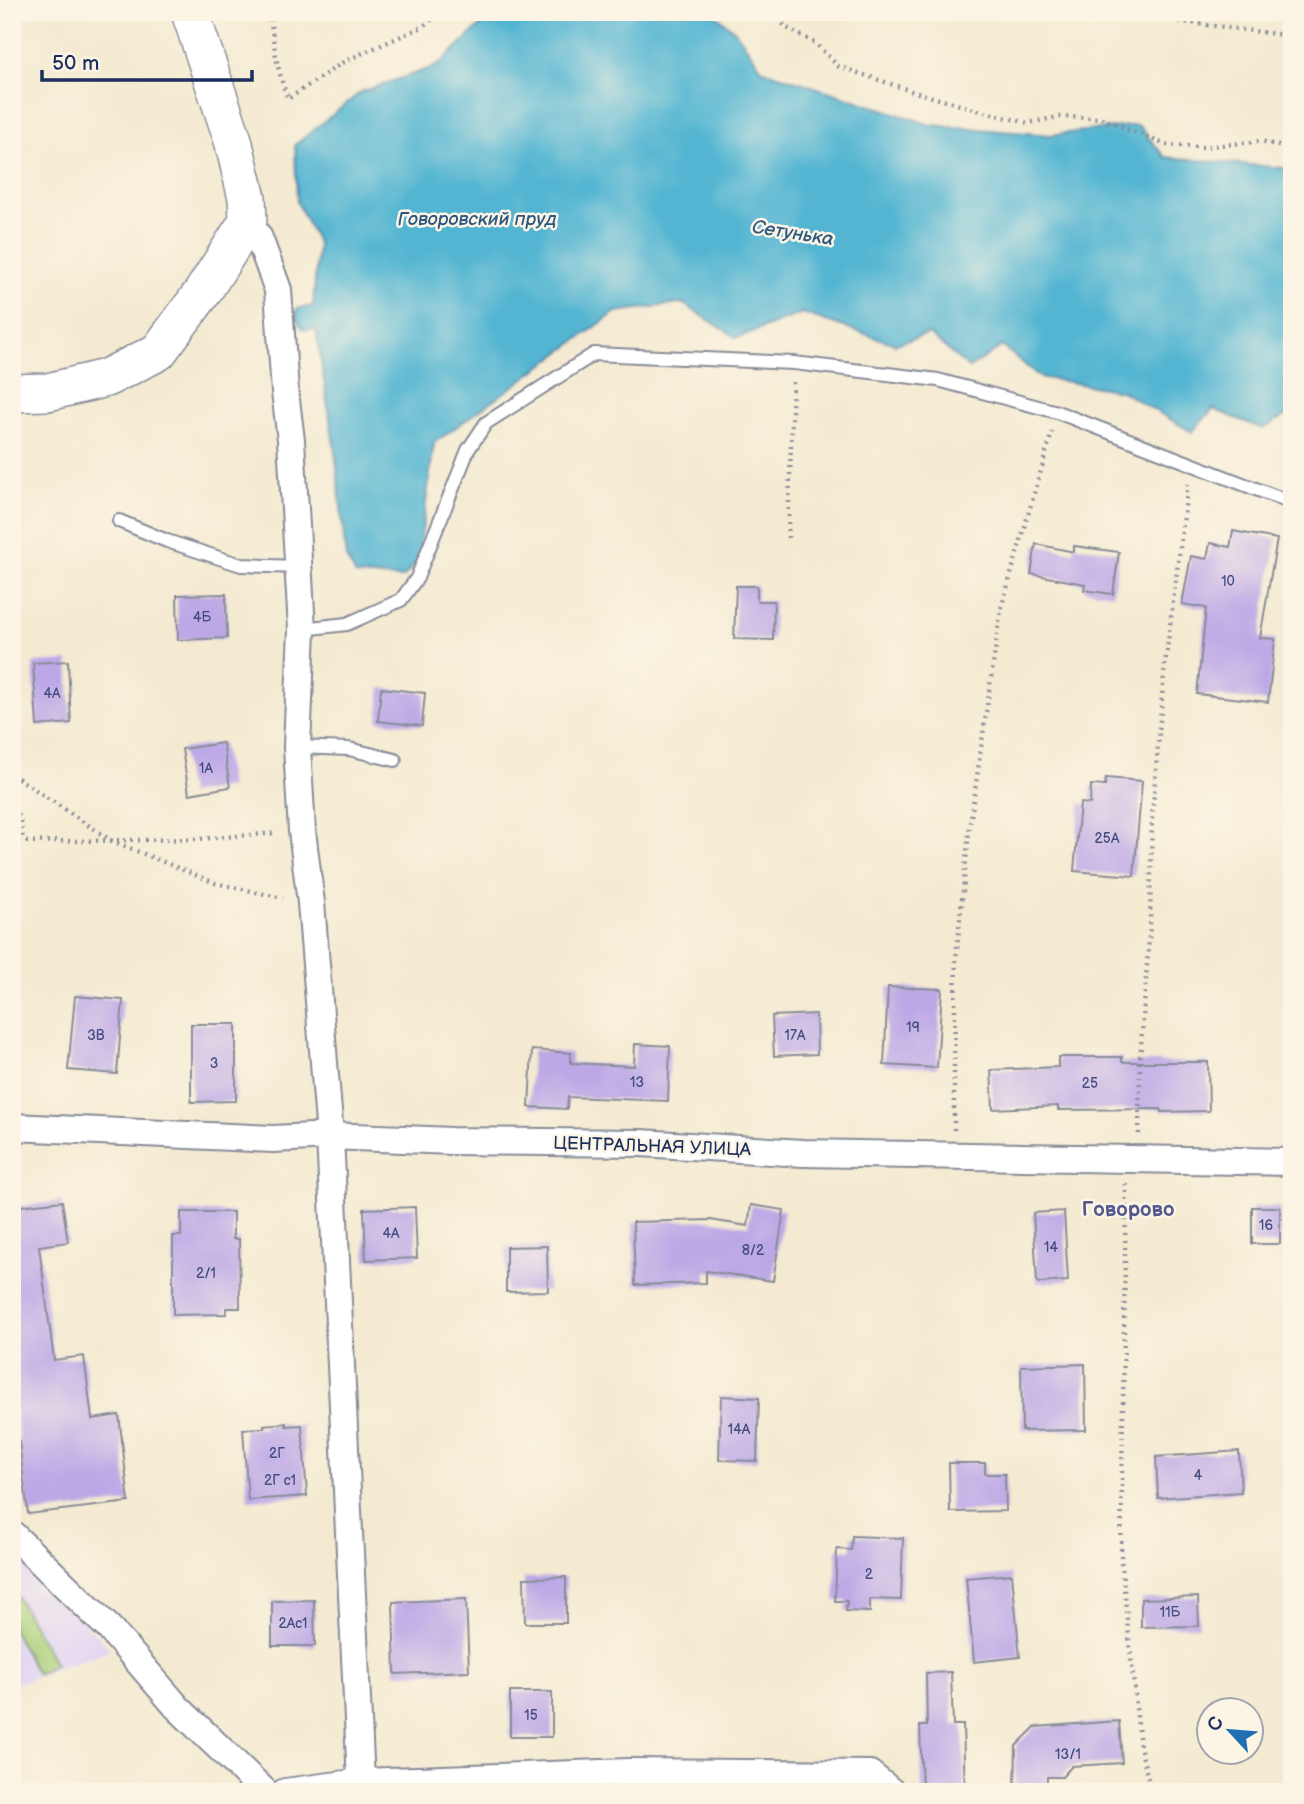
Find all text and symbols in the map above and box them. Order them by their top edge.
scale bar [42,38,252,82]
text: 50 m [52,51,99,76]
water label: Говоровский пруд [398,208,557,231]
water label: Сетунька [750,216,835,251]
house number: 10 [1221,573,1235,590]
house number: 4Б [193,609,211,626]
house number: 4А [43,685,61,702]
house number: 1А [199,760,213,777]
house number: 25А [1095,830,1120,847]
house number: 19 [906,1019,920,1036]
house number: 3В [87,1027,105,1044]
house number: 17А [785,1027,806,1044]
house number: 3 [210,1055,218,1072]
house number: 13 [630,1074,644,1091]
house number: 25 [1082,1075,1098,1092]
street label: ЦЕНТРАЛЬНАЯ УЛИЦА [553,1133,751,1160]
district label: Говорово [1081,1197,1175,1222]
house number: 16 [1259,1217,1273,1234]
house number: 4А [382,1225,400,1242]
house number: 14 [1044,1239,1058,1256]
house number: 8/2 [742,1242,765,1259]
house number: 2/1 [196,1265,216,1282]
house number: 14А [728,1421,751,1438]
house number: 2Г [269,1445,285,1462]
house number: 4 [1194,1467,1203,1484]
house number: 2Г с1 [264,1472,296,1489]
house number: 2 [865,1566,874,1583]
house number: 11Б [1160,1604,1181,1621]
house number: 2Ас1 [278,1615,308,1632]
north arrow [1196,1696,1266,1766]
house number: 15 [524,1707,538,1724]
text: С [1203,1713,1229,1735]
house number: 13/1 [1055,1746,1081,1763]

